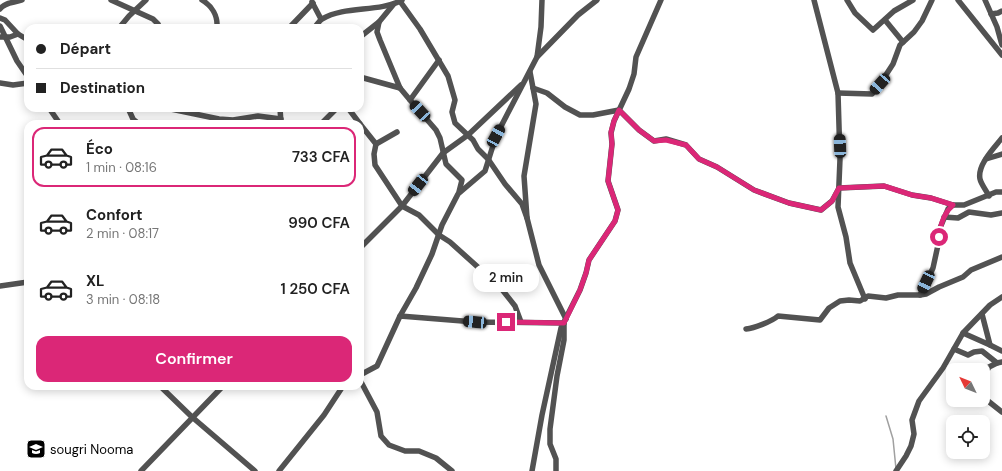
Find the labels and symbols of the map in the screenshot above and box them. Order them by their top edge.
car [868,71,892,97]
car [407,98,433,124]
car [485,123,507,149]
car [834,134,846,158]
car [406,172,430,198]
route start [930,228,948,246]
callout: 2 min [473,264,539,292]
car [915,269,937,295]
route end [497,313,515,331]
car [463,315,487,329]
north arrow [946,363,990,407]
school or university icon: sougri Nooma [25,438,47,460]
place label: sougri Nooma [50,441,133,458]

